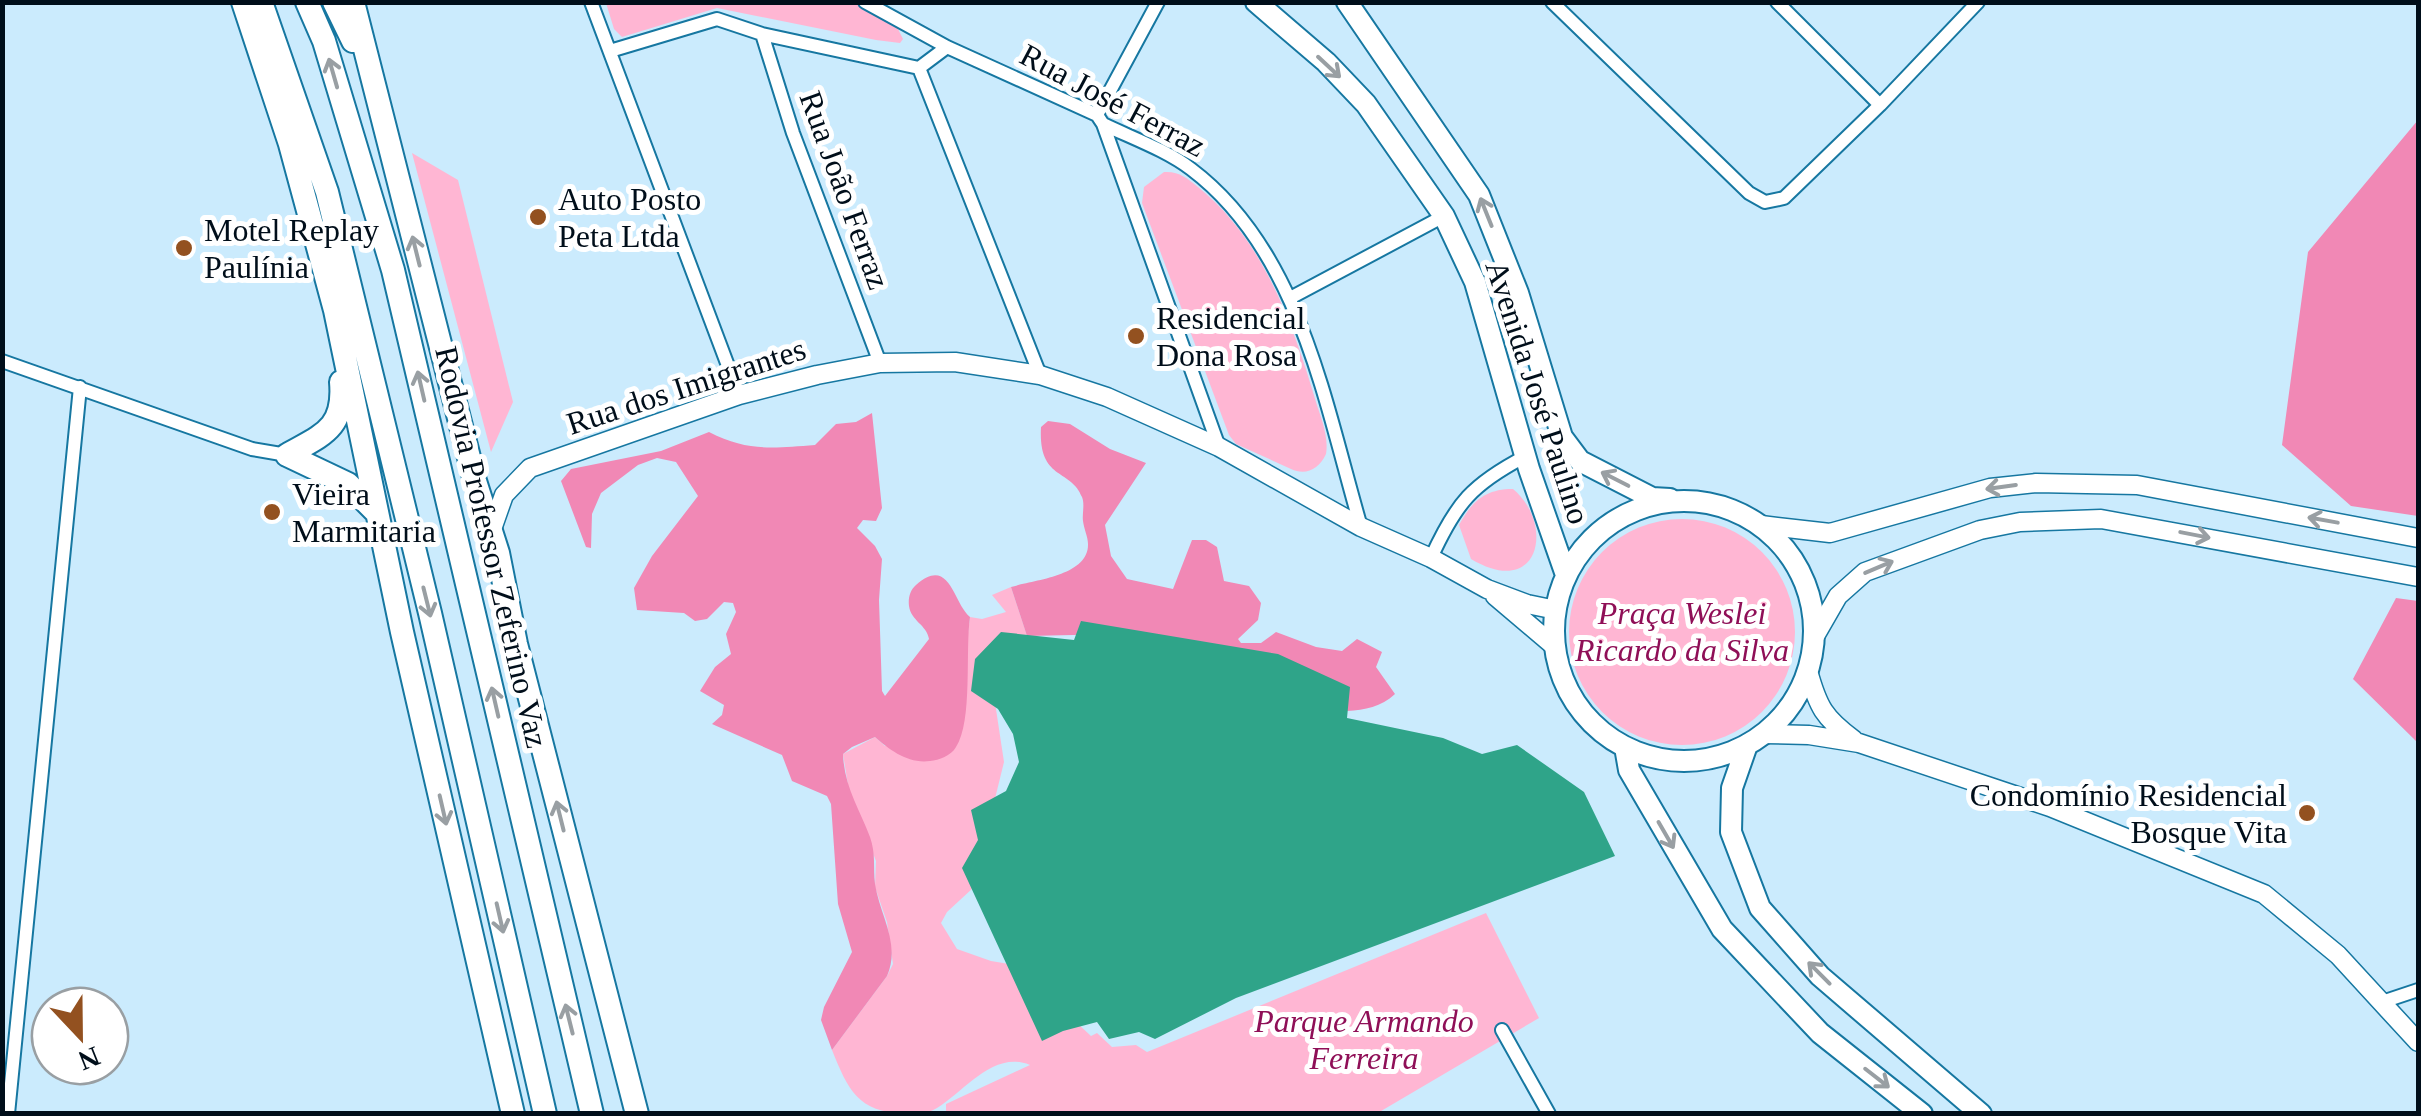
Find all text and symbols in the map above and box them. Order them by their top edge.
street label: Rua José Ferraz [1014,36,1212,164]
one-way arrow [1316,55,1341,78]
one-way arrow [323,58,341,89]
street label: Rua João Ferraz [793,86,897,294]
place label: Auto Posto Peta Ltda [558,181,701,254]
one-way arrow [1476,198,1494,228]
marker: Auto Posto Peta Ltda [527,206,549,228]
place label: Motel Replay Paulínia [204,212,379,285]
one-way arrow [405,236,424,267]
marker: Motel Replay Paulínia [173,237,195,259]
street label: Avenida José Paulino [1478,256,1598,528]
place label: Residencial Dona Rosa [1156,300,1305,373]
marker: Residencial Dona Rosa [1125,325,1147,347]
street label: Rua dos Imigrantes [562,330,810,442]
street label: Rodovia Professor Zeferino Vaz [428,343,556,751]
one-way arrow [411,371,429,403]
one-way arrow [1600,468,1630,487]
place label: Vieira Marmitaria [292,476,436,549]
one-way arrow [1986,479,2018,497]
marker: Vieira Marmitaria [261,501,283,523]
one-way arrow [2307,510,2339,529]
one-way arrow [2179,527,2211,546]
one-way arrow [1863,556,1894,574]
one-way arrow [419,586,438,617]
park label: Praça Weslei Ricardo da Silva [1574,595,1789,668]
one-way arrow [485,687,503,719]
place label: Condomínio Residencial Bosque Vita [1970,777,2287,850]
one-way arrow [435,793,453,825]
one-way arrow [550,801,568,833]
marker: Condomínio Residencial Bosque Vita [2296,802,2318,824]
one-way arrow [1657,819,1677,849]
one-way arrow [492,902,511,934]
one-way arrow [1807,961,1832,986]
north arrow [30,986,130,1086]
park label: Parque Armando Ferreira [1253,1003,1474,1076]
one-way arrow [559,1004,577,1036]
text: N [74,1041,104,1077]
one-way arrow [1863,1067,1890,1088]

